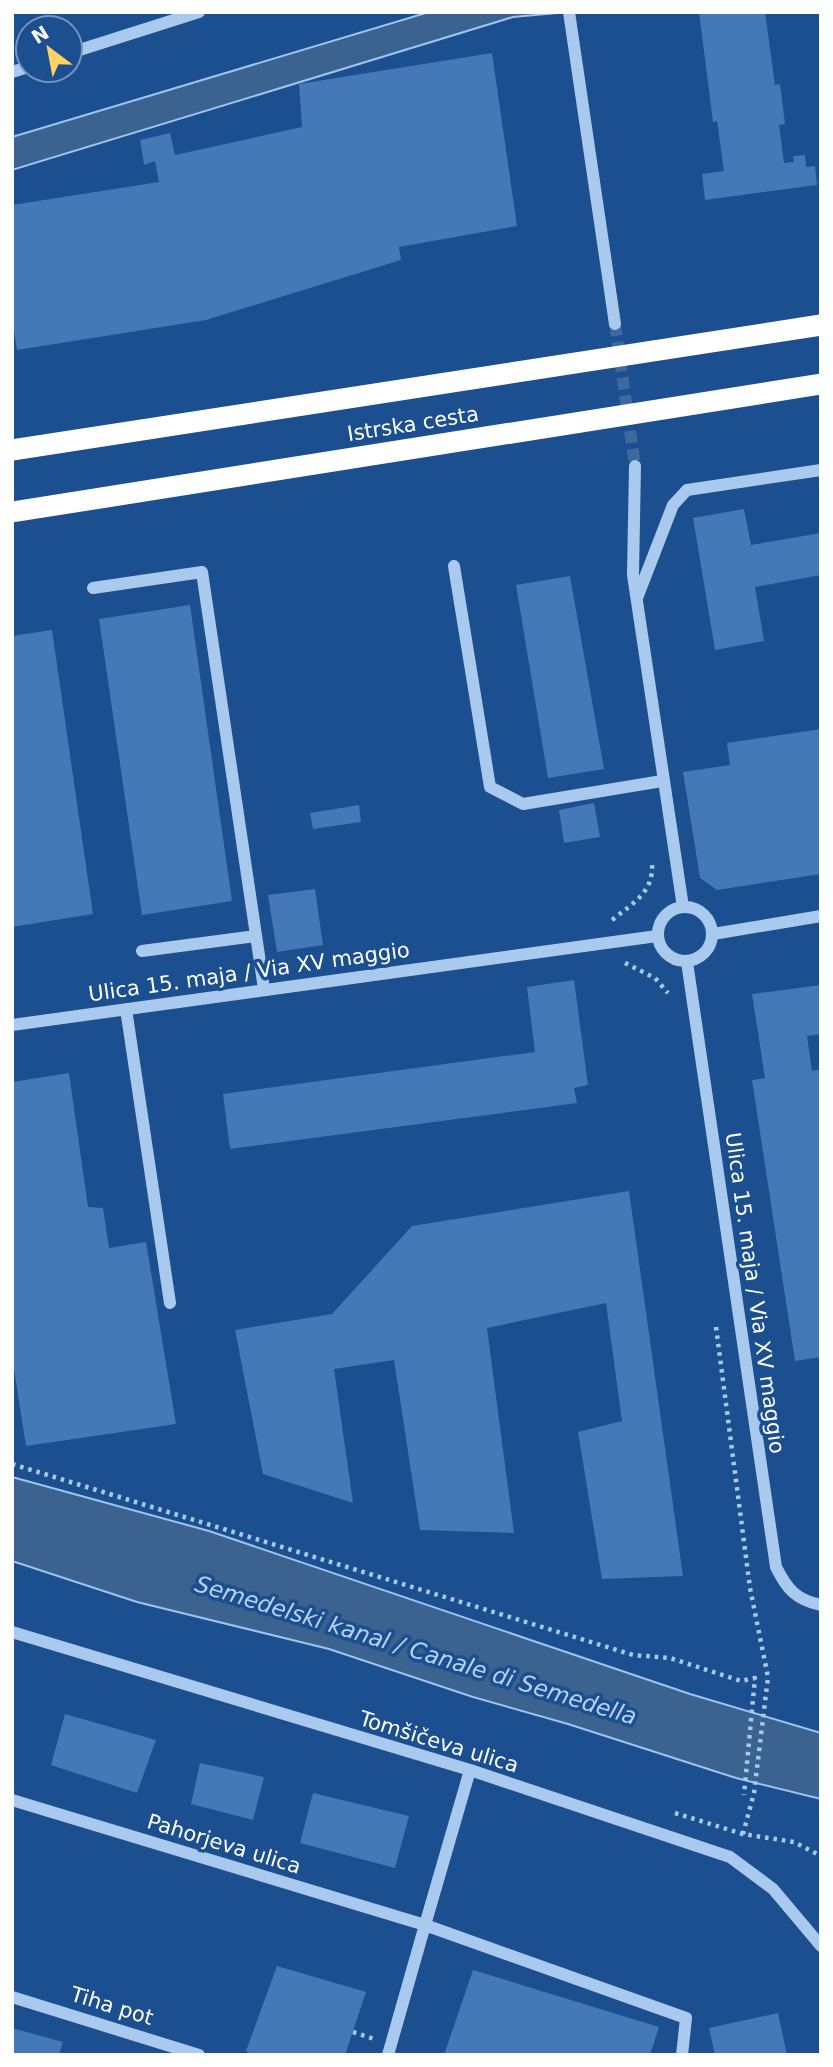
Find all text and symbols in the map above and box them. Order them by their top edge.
north arrow [14,14,84,84]
text: N [27,21,53,48]
street label: Istrska cesta [346,402,480,446]
street label: Ulica 15. maja / Via XV maggio [87,938,411,1006]
street label: Ulica 15. maja / Via XV maggio [721,1131,789,1455]
water label: Semedelski kanal / Canale di Semedella [192,1570,640,1730]
street label: Tomšičeva ulica [356,1706,521,1778]
street label: Pahorjeva ulica [144,1809,304,1879]
street label: Tiha pot [67,1982,156,2030]

